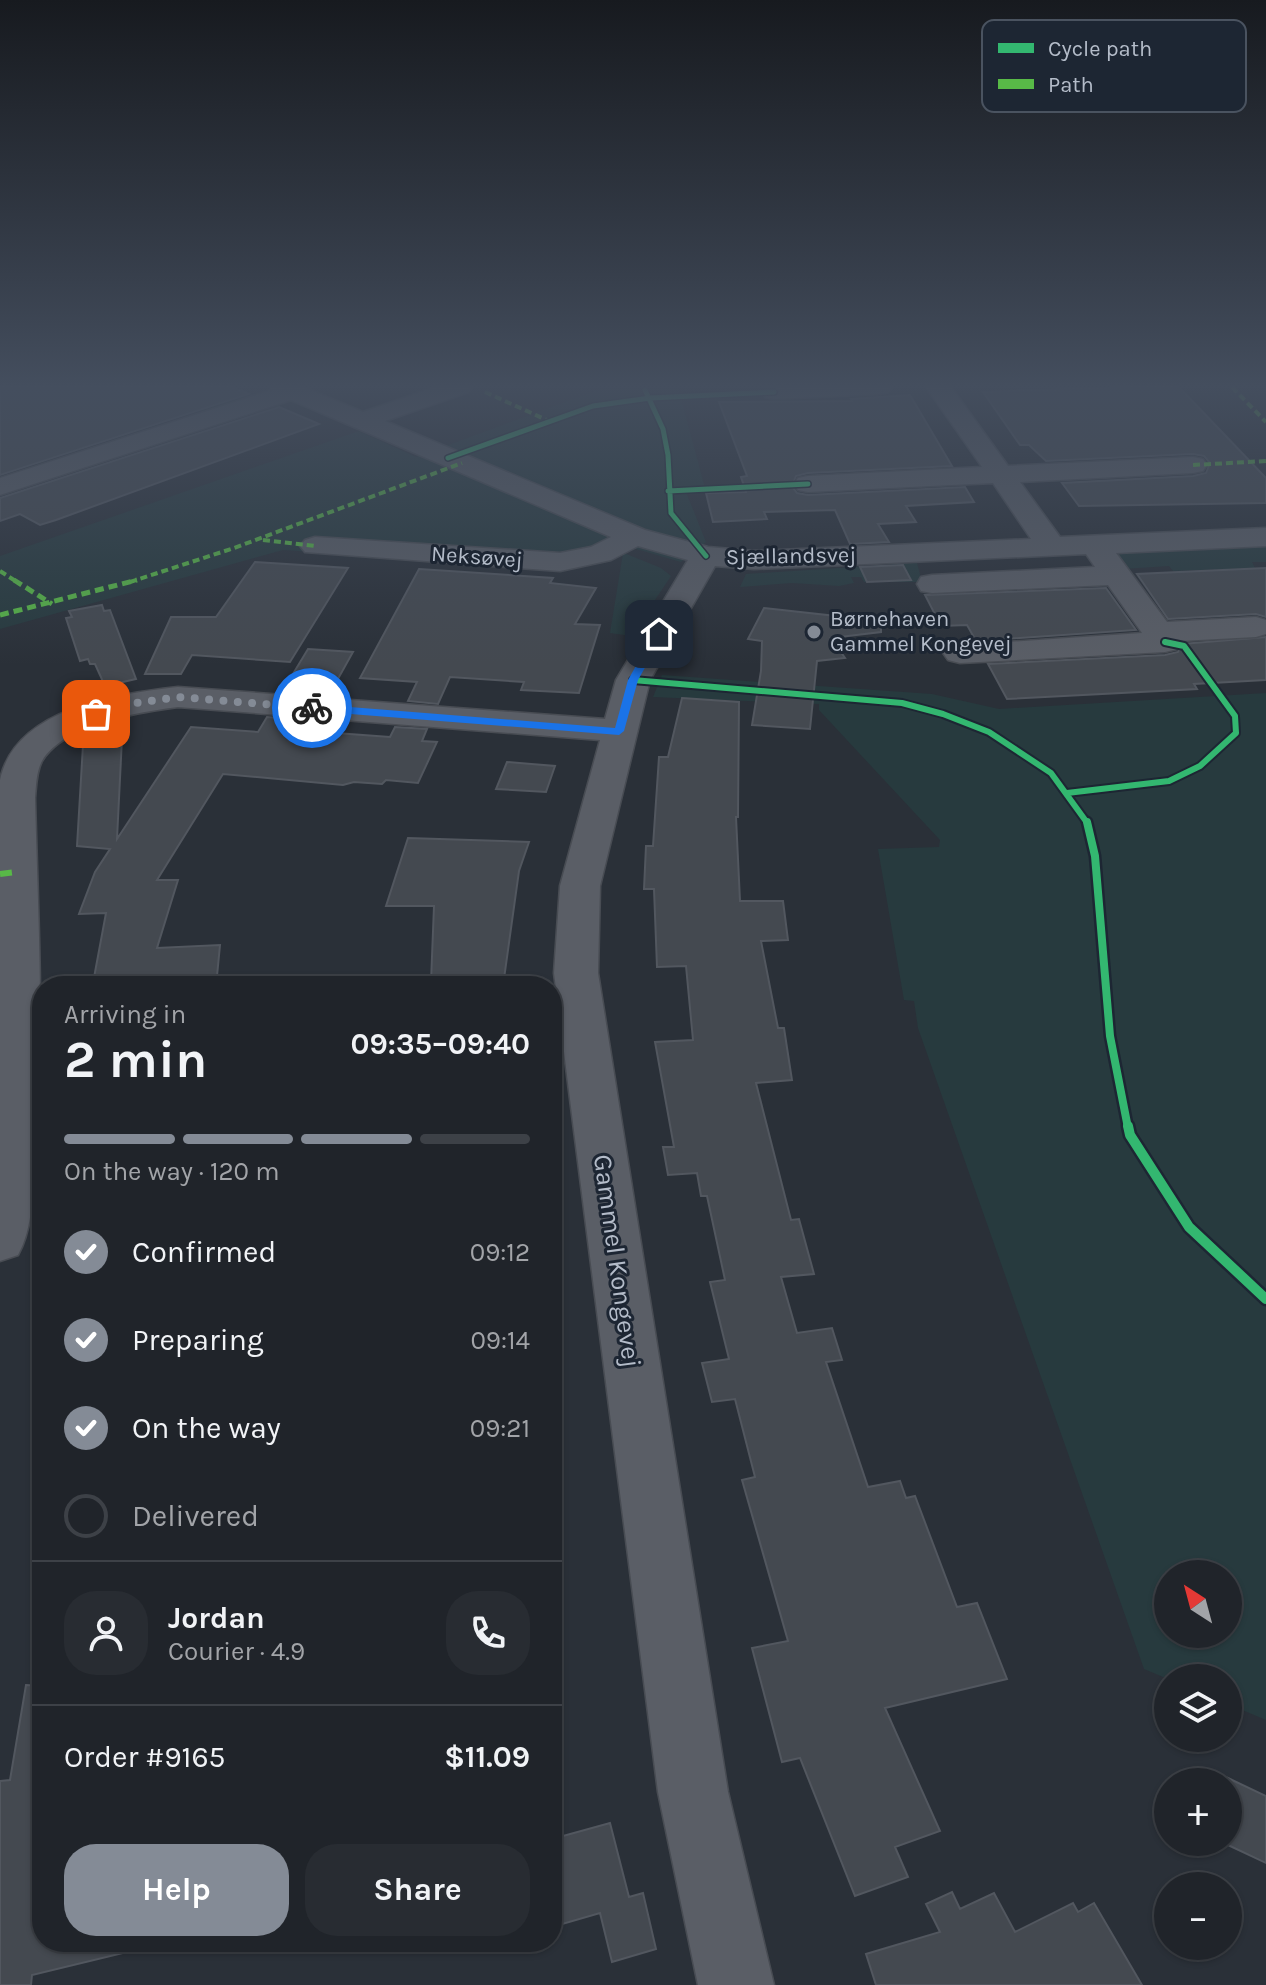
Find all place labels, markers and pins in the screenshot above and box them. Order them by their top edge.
pin [625,600,693,668]
place label: Børnehaven Gammel Kongevej [830,606,1012,657]
marker: Børnehaven Gammel Kongevej [805,623,823,641]
pin [62,680,130,748]

